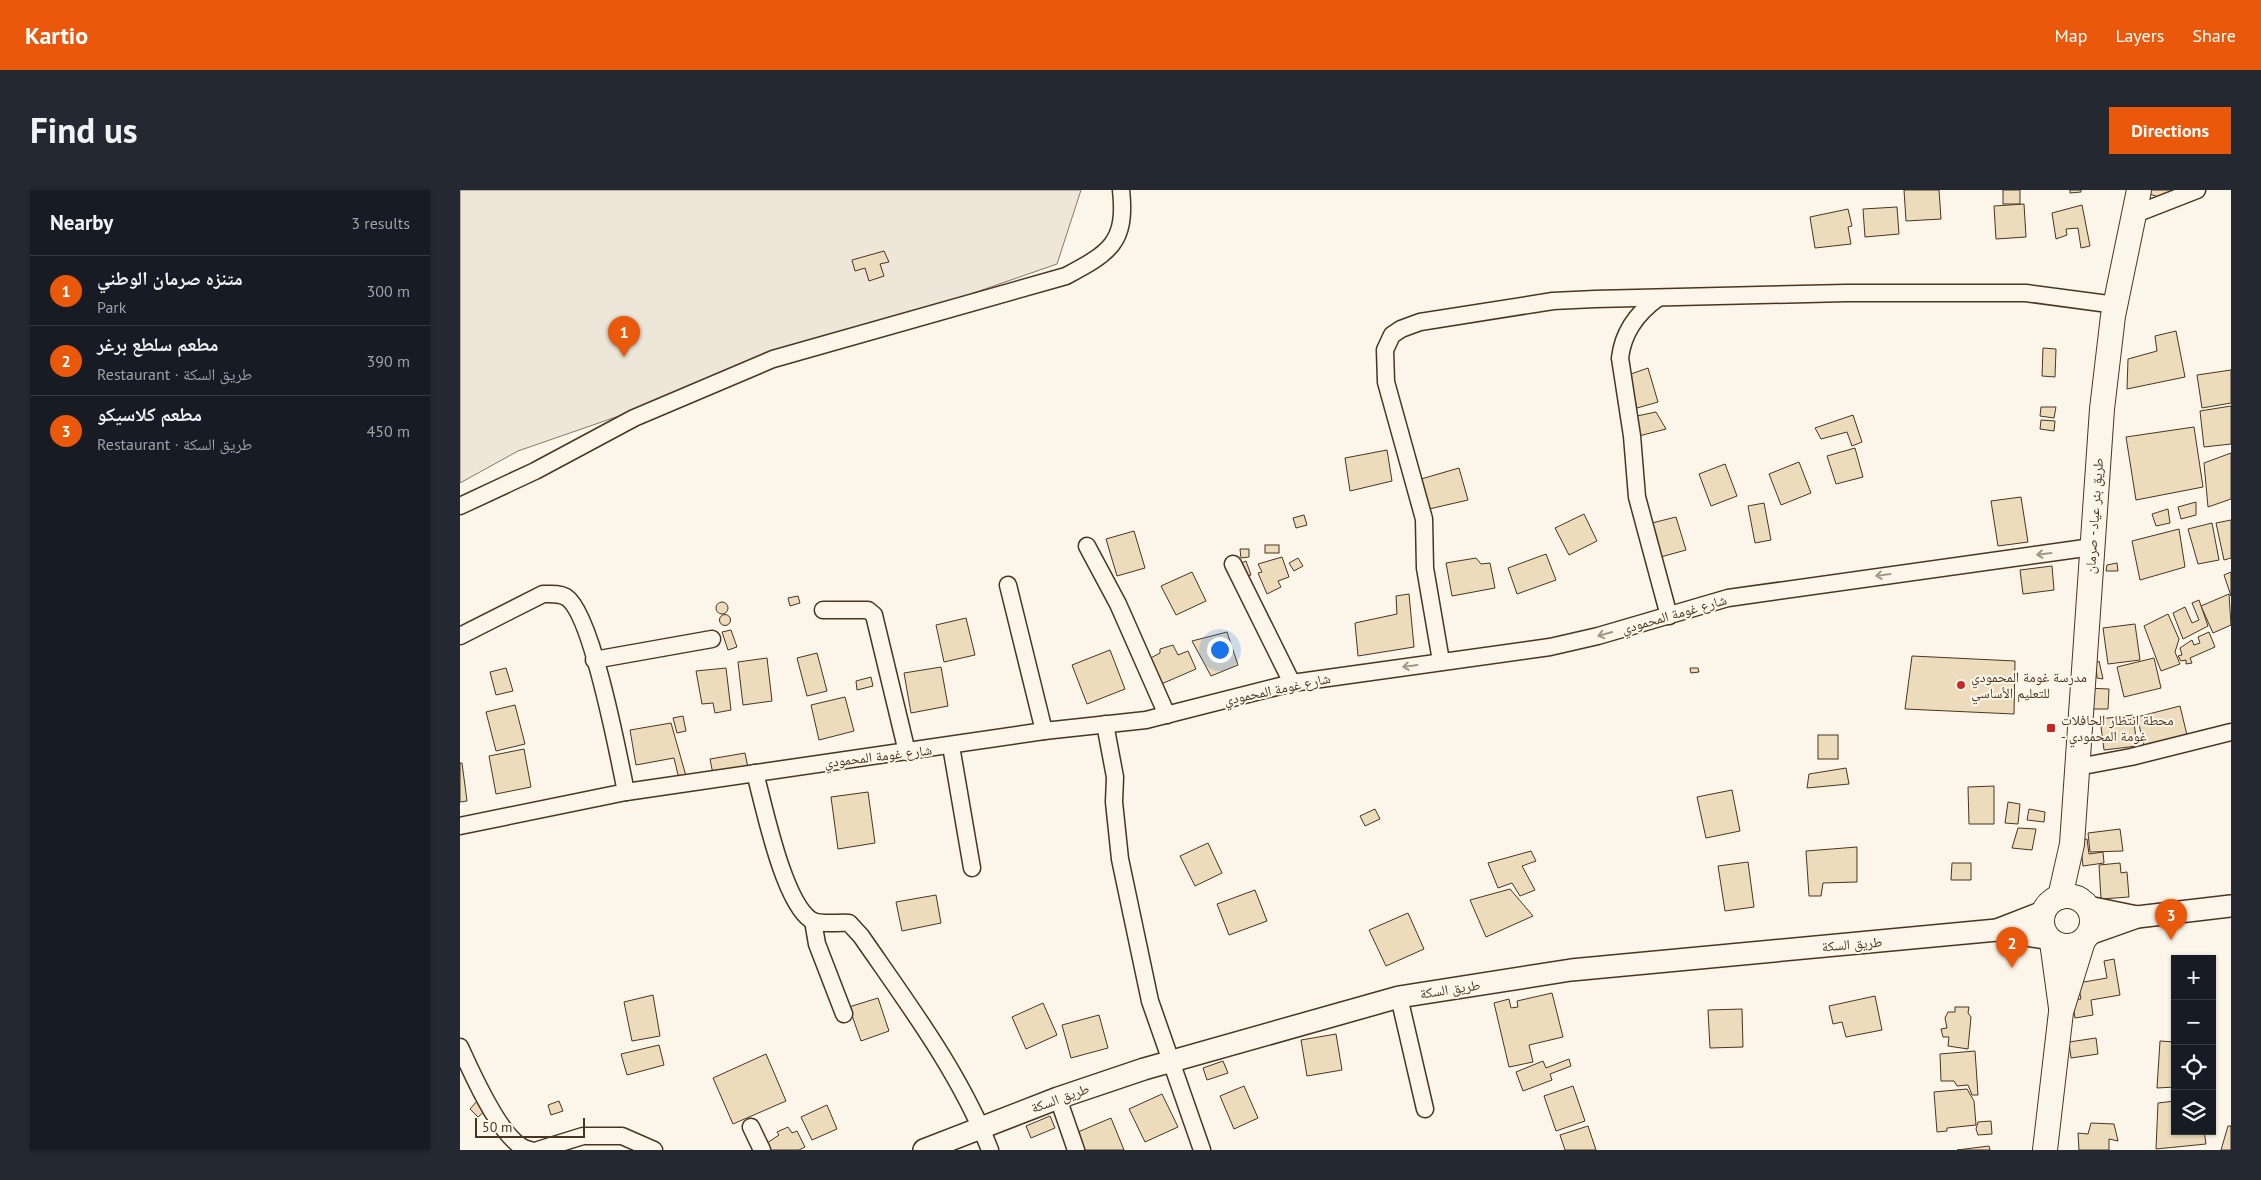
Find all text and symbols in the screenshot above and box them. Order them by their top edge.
text: Kartio [25,20,88,51]
text: Map [2055,24,2087,47]
text: Layers [2115,24,2164,47]
text: Share [2192,24,2236,47]
text: Find us [30,107,138,153]
button: Directions [2109,107,2231,154]
text: Nearby [50,209,113,236]
text: 3 results [351,213,410,233]
text: متنزه صرمان الوطني [97,266,243,290]
text: 1 [61,281,71,301]
text: 300 m [367,281,410,301]
text: Park [97,297,126,317]
pin: 1 [608,316,640,357]
text: مطعم سلطع برغر [97,332,219,356]
text: 2 [61,351,71,371]
text: 390 m [367,351,410,371]
text: Restaurant · طريق السكة [97,364,252,384]
text: مطعم كلاسيكو [97,402,202,426]
text: 3 [61,421,71,441]
text: 450 m [367,421,410,441]
text: Restaurant · طريق السكة [97,434,252,454]
street label: طريق بئر عياد - صرمان [2081,457,2108,575]
one-way arrow [2036,549,2052,559]
one-way arrow [1875,571,1891,581]
street label: شارع غومة المحمودي [1619,590,1729,640]
one-way arrow [1597,630,1613,640]
your location [1207,637,1233,663]
one-way arrow [1403,661,1419,671]
place label: مدرسة غومة المحمودي للتعليم الأساسي [1971,668,2087,705]
street label: شارع غومة المحمودي [1222,669,1333,712]
marker: مدرسة غومة المحمودي للتعليم الأساسي [1955,679,1967,691]
place label: محطة انتظار الحافلات - غومة المحمودي [2061,711,2174,748]
marker: محطة انتظار الحافلات - غومة المحمودي [2045,722,2057,734]
street label: شارع غومة المحمودي [823,740,933,774]
pin: 3 [2155,899,2187,940]
pin: 2 [1996,927,2028,968]
street label: طريق السكة [1821,932,1883,957]
map controls [2171,955,2216,1135]
button: + [2171,955,2216,1000]
street label: طريق السكة [1419,975,1482,1004]
button: − [2171,1000,2216,1045]
button: locate [2171,1045,2216,1090]
street label: طريق السكة [1028,1079,1092,1118]
button: layers [2171,1090,2216,1135]
scale bar [475,1115,585,1138]
text: 50 m [482,1118,512,1136]

